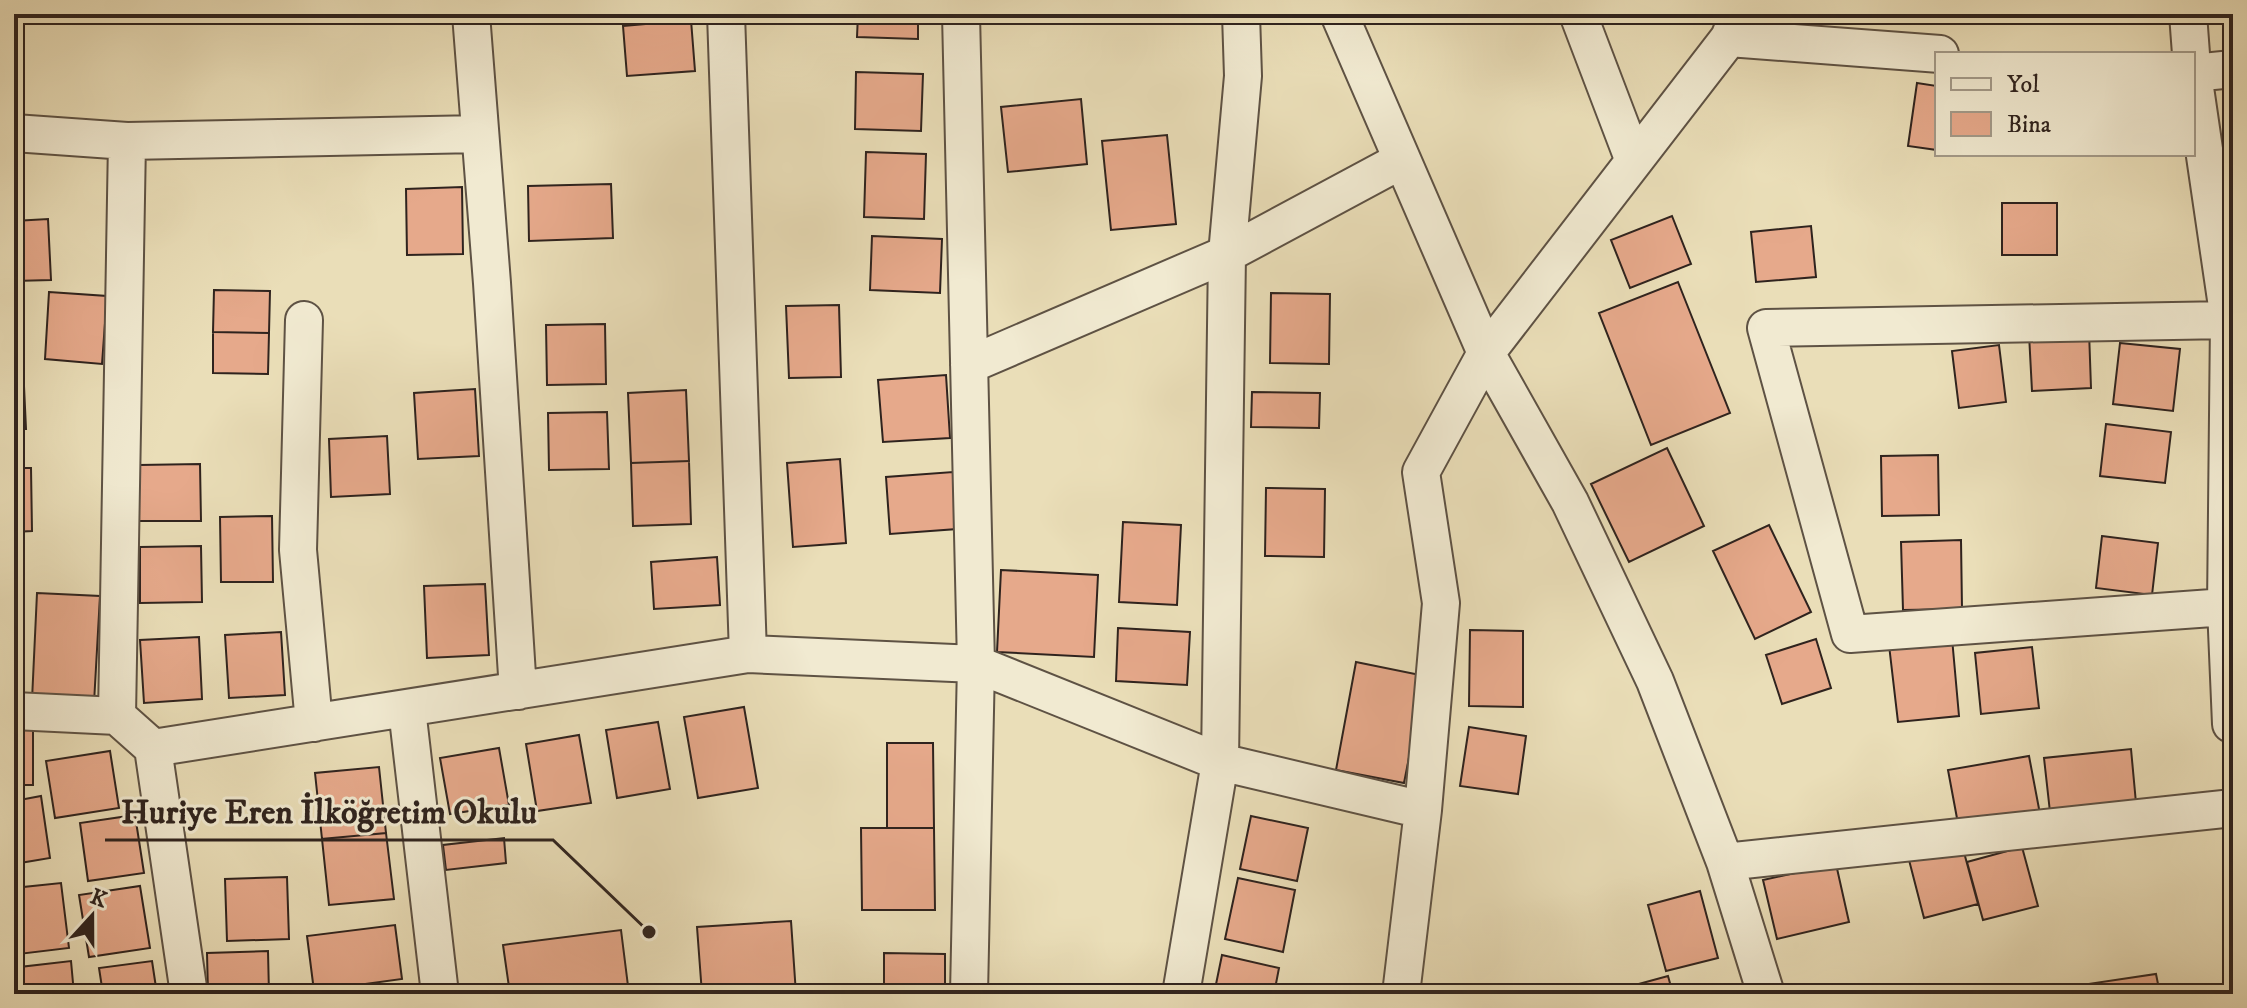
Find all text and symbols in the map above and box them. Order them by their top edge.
legend [1935,52,2195,156]
text: Yol [2007,70,2040,100]
text: Bina [2007,110,2052,140]
callout: Huriye Eren İlköğretim Okulu [105,782,553,840]
text: Huriye Eren İlköğretim Okulu [121,792,537,834]
north arrow [52,876,132,956]
text: K [87,883,111,914]

